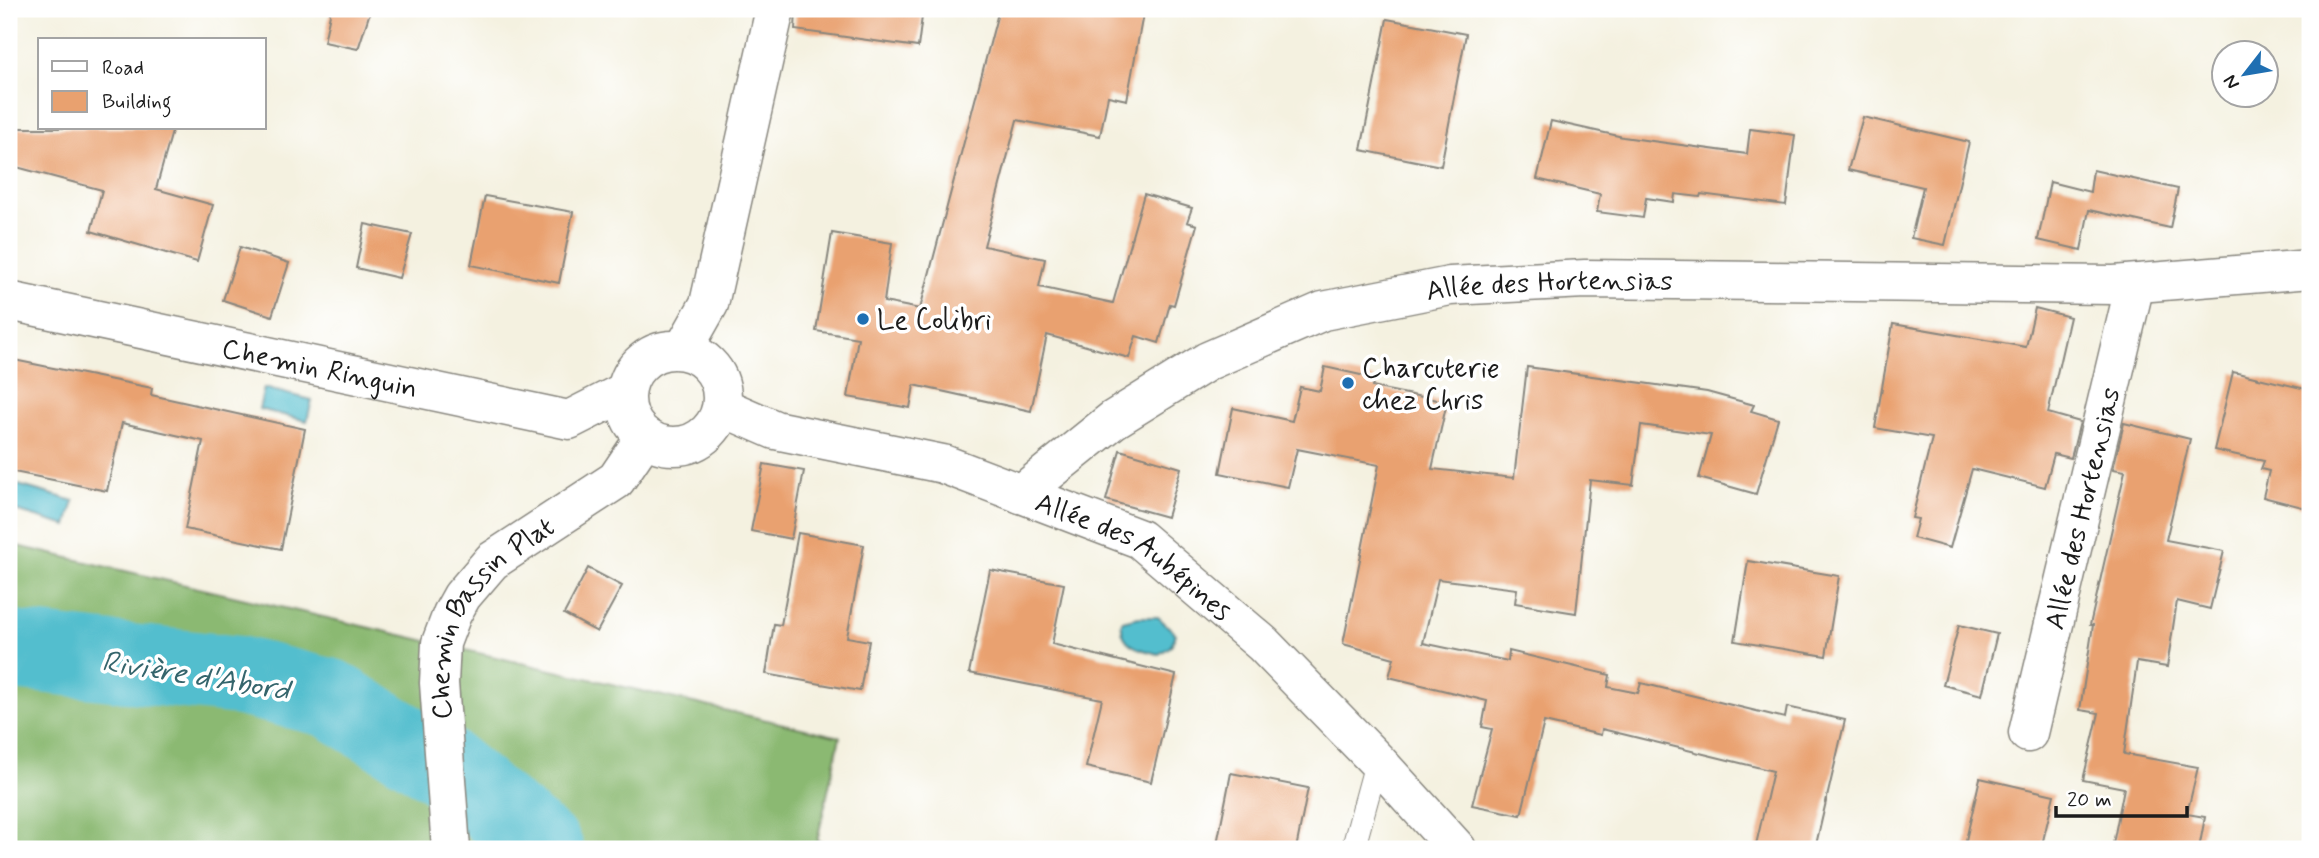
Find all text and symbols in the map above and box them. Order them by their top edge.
legend [38,38,266,130]
north arrow [2210,38,2280,108]
text: Road [102,54,144,82]
text: N [2218,70,2246,94]
text: Building [102,88,172,118]
street label: Allée des Hortensias [1423,263,1673,311]
place label: Le Colibri [877,303,991,340]
marker: Le Colibri [855,311,871,327]
street label: Chemin Ringuin [218,331,421,408]
place label: Charcuterie chez Chris [1362,351,1500,420]
marker: Charcuterie chez Chris [1340,375,1356,391]
street label: Allée des Hortensias [2037,384,2131,634]
street label: Allée des Aubépines [1030,485,1239,630]
street label: Chemin Bassin Plat [423,509,562,721]
water label: Rivière d'Abord [99,642,295,711]
scale bar [2056,774,2188,818]
text: 20 m [2067,786,2112,814]

